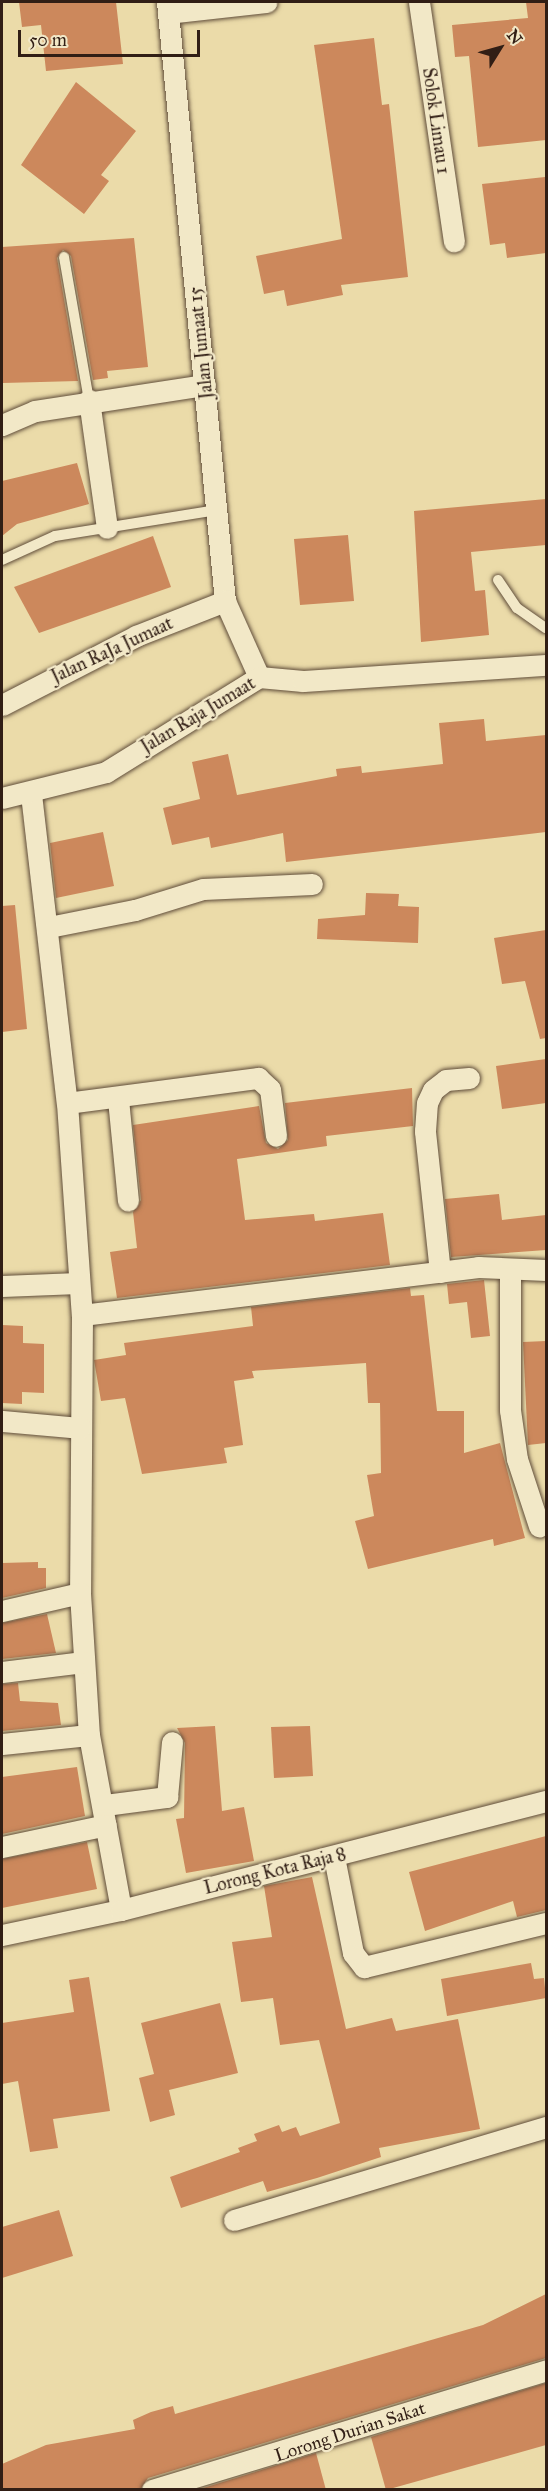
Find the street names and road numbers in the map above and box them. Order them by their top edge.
street label: Solok Limau 1 [418,66,454,176]
street label: Jalan Jumaat 15 [184,286,218,400]
street label: Jalan RaJa Jumaat [48,612,176,688]
street label: Jalan Raja Jumaat [137,672,259,758]
street label: Lorong Kota Raja 8 [202,1843,348,1899]
street label: Lorong Durian Sakat [272,2397,428,2467]

